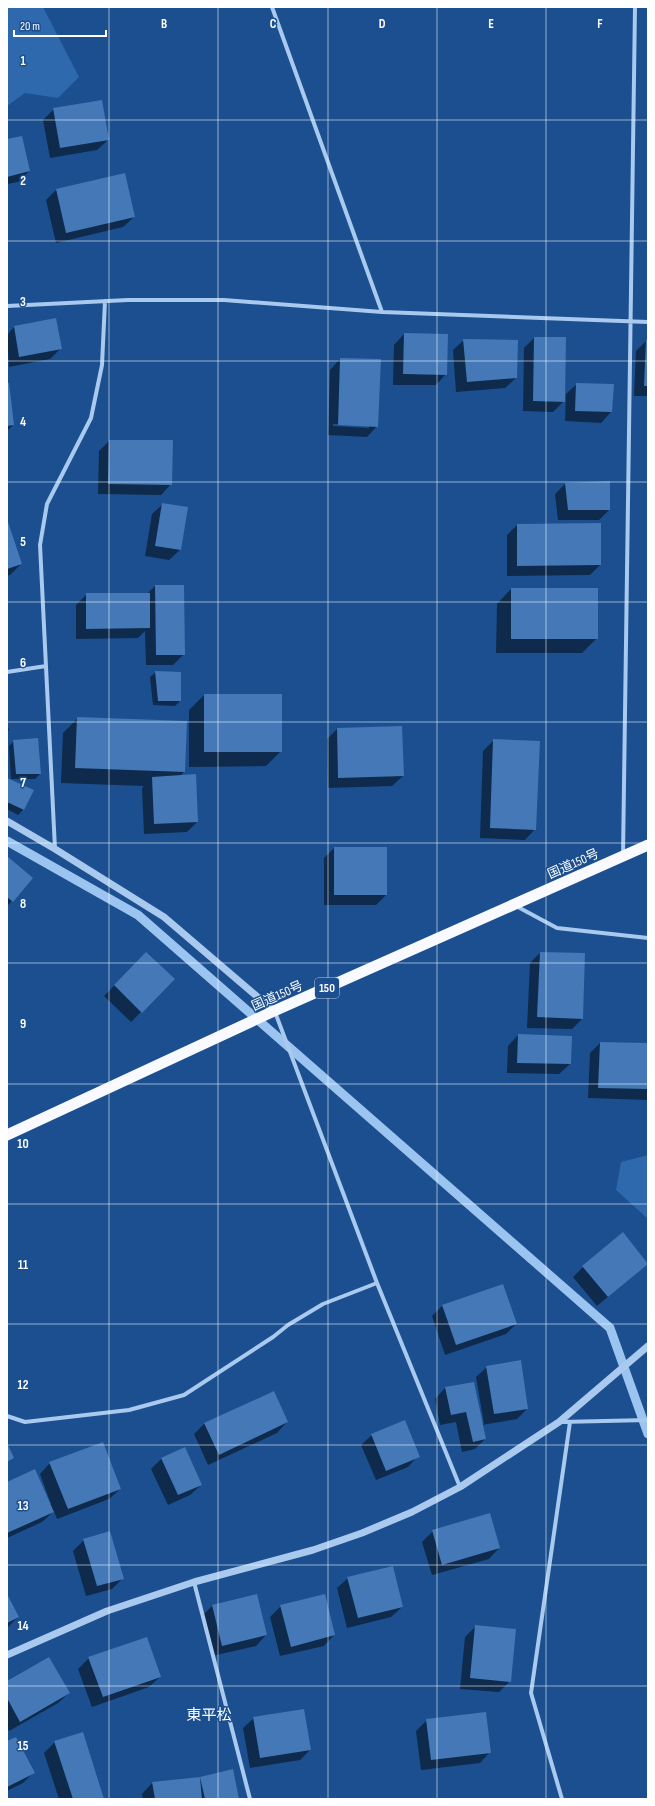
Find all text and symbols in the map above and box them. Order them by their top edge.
scale bar [14,12,106,38]
text: B [161,16,167,32]
text: C [270,16,277,32]
text: D [379,16,386,32]
text: E [488,16,494,32]
text: F [597,16,603,32]
text: 20 m [20,19,40,34]
text: 1 [20,53,26,69]
text: 2 [20,173,26,189]
text: 3 [20,294,26,310]
text: 4 [20,414,26,430]
text: 5 [20,534,26,550]
text: 6 [20,655,26,671]
text: 7 [20,775,26,791]
street label: 国道150号 [545,846,602,882]
text: 8 [20,896,26,912]
street label: 国道150号 [249,978,306,1014]
road number: 150 [315,978,339,998]
text: 9 [20,1016,26,1032]
text: 10 [17,1136,29,1152]
text: 11 [18,1257,28,1273]
text: 12 [18,1377,29,1393]
text: 13 [18,1498,29,1514]
text: 14 [17,1618,29,1634]
district label: 東平松 [186,1706,232,1725]
text: 15 [18,1738,29,1754]

